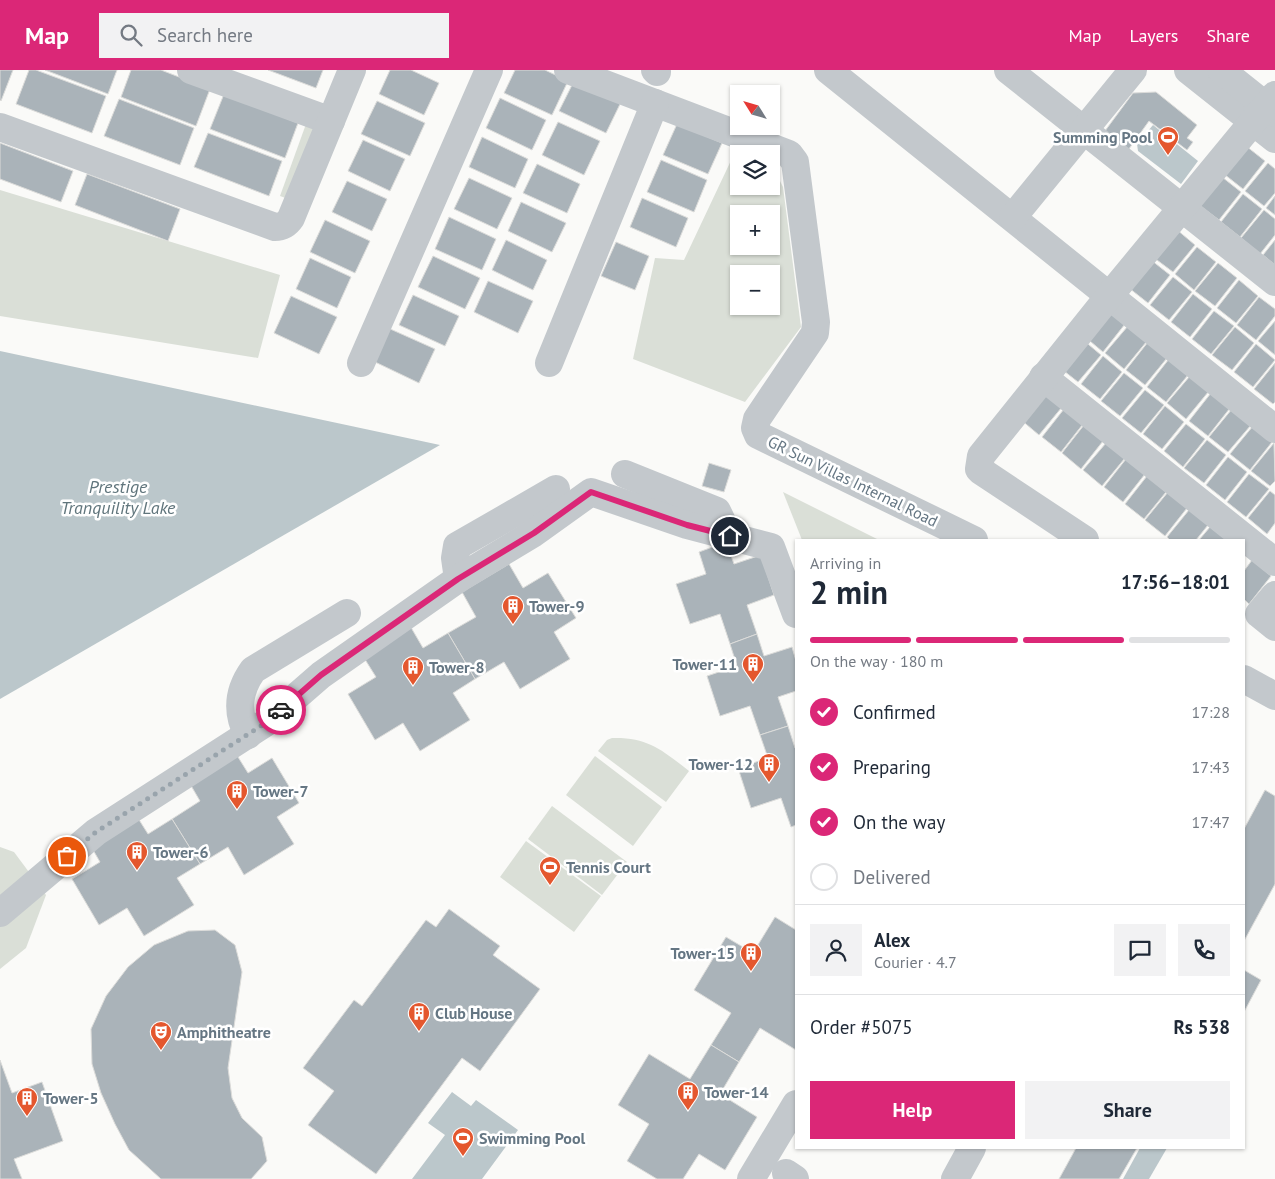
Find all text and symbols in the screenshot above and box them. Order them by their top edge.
search box [99,13,449,58]
text: Map [25,20,69,51]
icon: search [117,21,145,49]
text: Search here [157,23,253,47]
text: Map [1069,24,1101,47]
text: Layers [1129,24,1178,47]
text: Share [1206,24,1250,47]
north arrow [730,85,780,135]
map controls [730,85,780,315]
sports icon: Summing Pool [1156,125,1180,156]
place label: Summing Pool [1053,127,1152,147]
button: layers [730,145,780,195]
button: + [730,205,780,255]
button: − [730,265,780,315]
street label: GR Sun Villas Internal Road [765,431,941,531]
water label: Prestige Tranquility Lake [61,475,176,519]
pin [709,515,751,557]
icon: home [716,522,744,550]
text: Arriving in [810,553,881,573]
text: 17:56–18:01 [1121,570,1230,594]
text: 2 min [810,571,888,613]
building icon: Tower-9 [501,594,525,625]
place label: Tower-9 [529,596,584,616]
text: On the way · 180 m [810,651,943,671]
building icon: Tower-11 [741,652,765,683]
place label: Tower-11 [672,654,737,674]
building icon: Tower-8 [401,655,425,686]
place label: Tower-8 [429,657,484,677]
courier [256,685,306,735]
icon: car [267,696,295,724]
icon: check [810,698,838,726]
text: Confirmed [853,700,936,724]
text: 17:28 [1192,702,1230,722]
building icon: Tower-12 [757,752,781,783]
icon: check [810,753,838,781]
place label: Tower-12 [688,754,753,774]
text: Preparing [853,755,931,779]
text: 17:43 [1192,757,1230,777]
building icon: Tower-7 [225,779,249,810]
place label: Tower-7 [253,781,308,801]
icon: check [810,808,838,836]
text: On the way [853,810,945,834]
text: 17:47 [1192,812,1230,832]
pin [46,835,88,877]
building icon: Tower-6 [125,840,149,871]
icon: bag [53,842,81,870]
place label: Tower-6 [153,842,208,862]
sports icon: Tennis Court [538,855,562,886]
place label: Tennis Court [566,857,651,877]
text: Delivered [853,865,931,889]
button: person [810,924,862,976]
button: chat [1114,924,1166,976]
button: phone [1178,924,1230,976]
text: Alex [874,928,910,952]
building icon: Tower-15 [739,941,763,972]
place label: Tower-15 [670,943,735,963]
text: Courier · 4.7 [874,952,957,972]
building icon: Club House [407,1001,431,1032]
place label: Club House [435,1003,512,1023]
text: Order #5075 [810,1015,913,1039]
text: Rs 538 [1173,1015,1230,1039]
theatre icon: Amphitheatre [149,1020,173,1051]
place label: Amphitheatre [177,1022,271,1042]
building icon: Tower-14 [676,1080,700,1111]
button: Help [810,1081,1015,1139]
button: Share [1025,1081,1230,1139]
place label: Tower-14 [704,1082,769,1102]
building icon: Tower-5 [15,1086,39,1117]
place label: Tower-5 [43,1088,98,1108]
sports icon: Swimming Pool [451,1126,475,1157]
place label: Swimming Pool [479,1128,585,1148]

